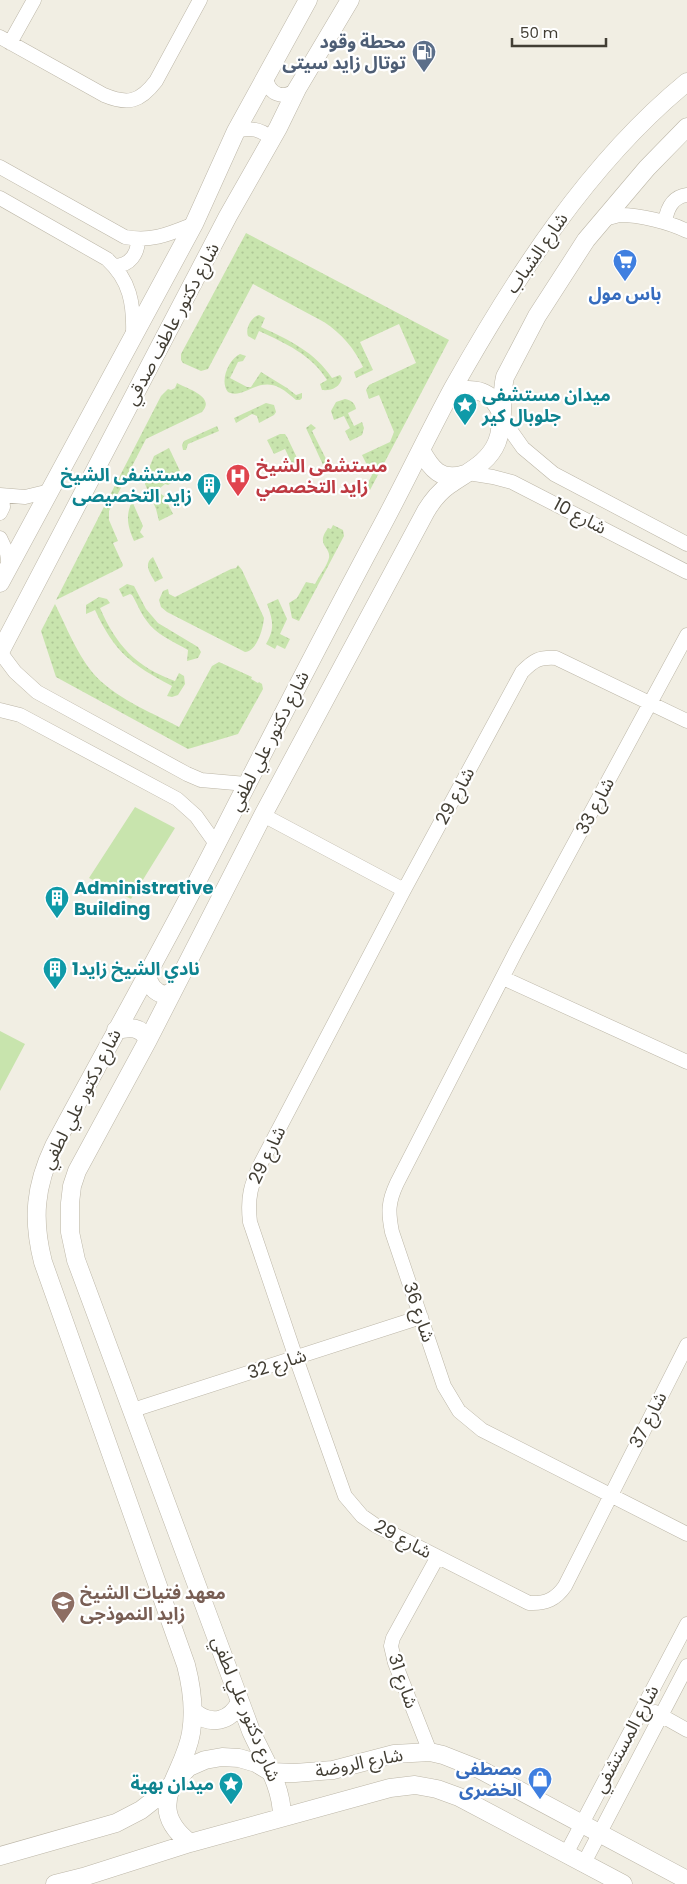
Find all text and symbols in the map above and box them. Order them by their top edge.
scale bar [512,15,606,47]
text: 50 m [520,22,558,43]
place label: محطة وقود توتال زايد سيتى [282,29,407,75]
fuel station icon: محطة وقود توتال زايد سيتى [411,39,437,73]
street label: شارع الشباب [500,207,575,299]
street label: شارع دكتور عاطف صدقي [118,238,227,410]
supermarket icon: باس مول [612,248,638,282]
place label: باس مول [588,281,662,306]
place label: ميدان مستشفى جلوبال كير [481,382,611,428]
place icon: ميدان مستشفى جلوبال كير [452,392,478,426]
place label: مستشفى الشيخ زايد التخصصي [256,453,388,501]
place label: مستشفى الشيخ زايد التخصيصى [60,462,192,508]
hospital icon: مستشفى الشيخ زايد التخصصي [225,463,251,497]
building icon: مستشفى الشيخ زايد التخصيصى [196,472,222,506]
street label: شارع 10 [548,491,611,542]
street label: شارع دكتور علي لطفي [222,666,317,816]
street label: شارع 29 [429,763,482,830]
street label: شارع 33 [569,773,622,840]
place label: Administrative Building [74,875,214,921]
building icon: Administrative Building [44,885,70,919]
building icon: نادي الشيخ زايد1 [42,956,68,990]
place label: نادي الشيخ زايد1 [72,956,200,983]
street label: شارع دكتور علي لطفي [34,1024,129,1174]
street label: شارع 29 [242,1122,293,1189]
street label: شارع 36 [396,1278,441,1346]
street label: شارع 32 [244,1342,310,1387]
street label: شارع 37 [623,1387,674,1453]
street label: شارع 29 [369,1513,436,1566]
place label: معهد فتيات الشيخ زايد النموذجى [80,1580,226,1626]
school or university icon: معهد فتيات الشيخ زايد النموذجى [50,1590,76,1624]
street label: شارع دكتور علي لطفي [204,1632,287,1786]
street label: شارع 31 [381,1650,424,1712]
street label: شارع المستشفي [587,1680,666,1798]
street label: شارع الروضة [313,1742,405,1785]
place label: مصطفى الخضرى [456,1756,522,1802]
shop icon: مصطفى الخضرى [527,1766,553,1800]
place label: ميدان بهية [130,1771,214,1796]
place icon: ميدان بهية [218,1771,244,1805]

